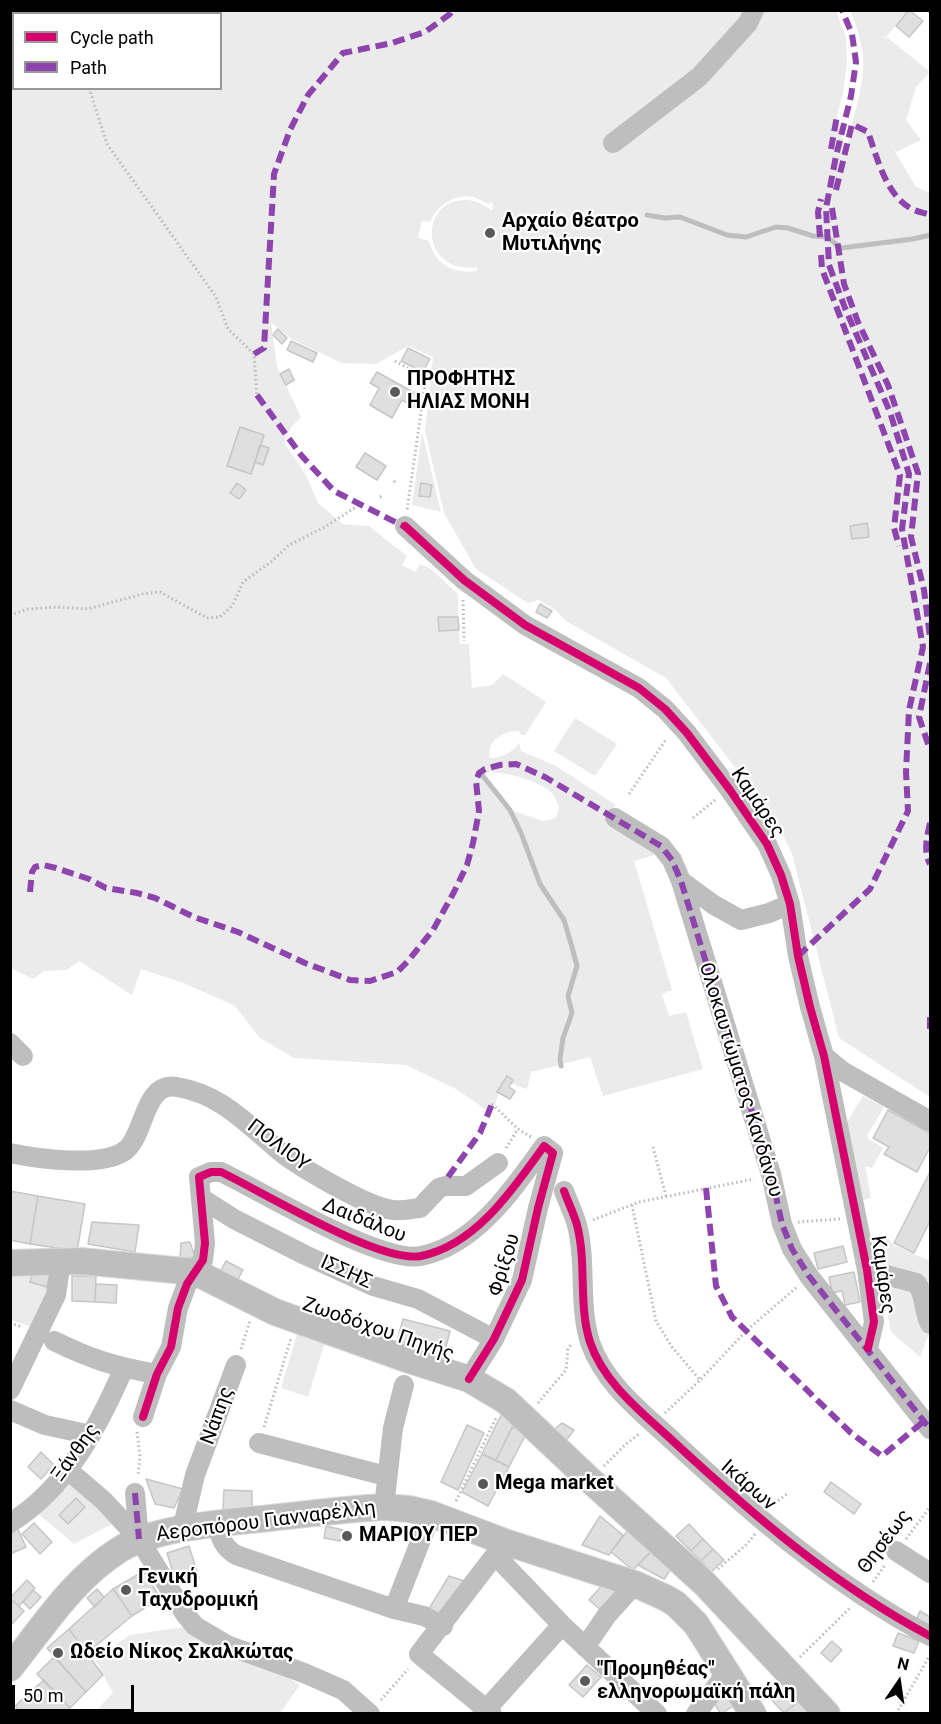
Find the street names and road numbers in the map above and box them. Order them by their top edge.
street label: Καμάρες [725,763,789,843]
street label: Ολοκαυτώματος Κανδάνου [693,960,787,1200]
street label: ΠΟΛΙΟΥ [242,1115,314,1177]
street label: Δαιδάλου [319,1193,409,1249]
street label: Φρίξου [484,1231,526,1299]
street label: Καμάρες [865,1234,899,1316]
street label: ΙΣΣΗΣ [316,1251,376,1295]
street label: Ζωοδόχου Πηγής [299,1293,457,1367]
street label: Νάπης [197,1384,239,1448]
street label: Ξάνθης [47,1419,105,1487]
street label: Ικάρων [715,1456,781,1516]
street label: Αεροπόρου Γιανναρέλλη [155,1497,377,1547]
street label: Θησέως [853,1505,917,1579]

